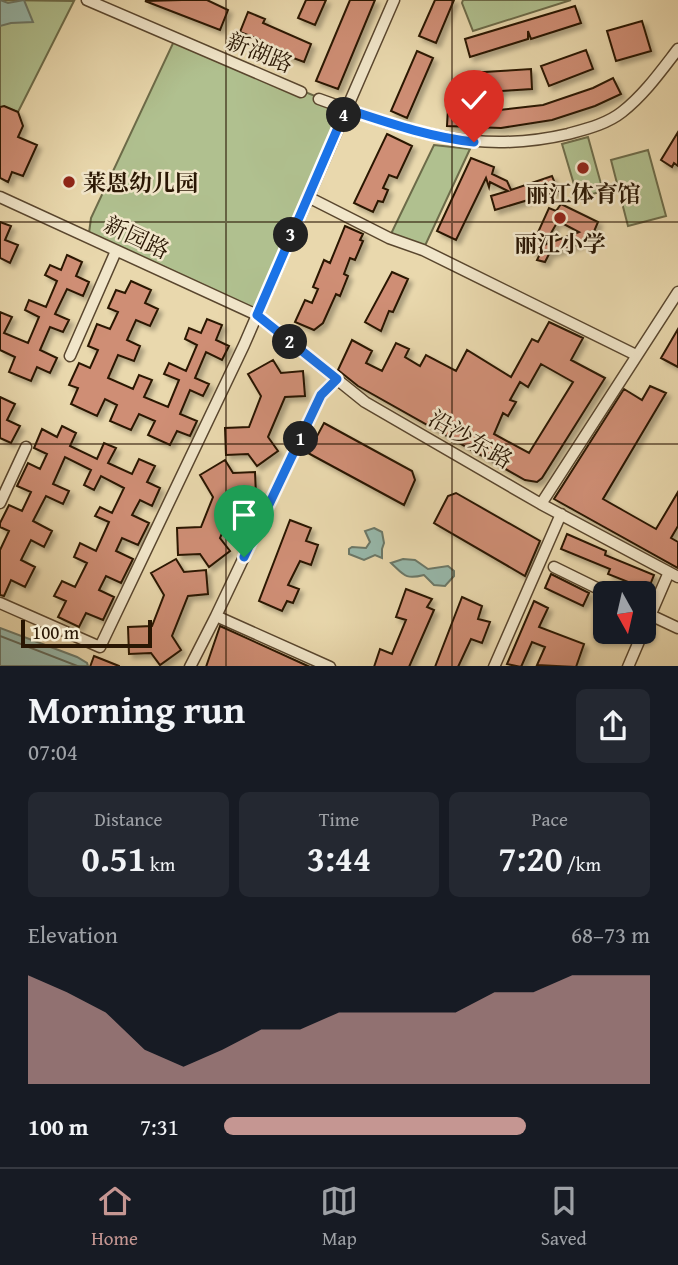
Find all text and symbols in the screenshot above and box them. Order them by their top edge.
street label: 新湖路 [222,24,298,80]
pin [444,70,504,142]
icon: check [455,81,493,119]
pin: 4 [326,97,362,132]
text: 4 [339,100,348,128]
marker: 丽江体育馆 [575,160,591,176]
place label: 莱恩幼儿园 [83,166,198,199]
marker: 莱恩幼儿园 [61,174,77,190]
place label: 丽江体育馆 [526,177,641,210]
street label: 新园路 [99,207,175,267]
marker: 丽江小学 [552,210,568,226]
pin: 3 [274,218,308,252]
text: 3 [286,220,295,248]
place label: 丽江小学 [514,227,606,260]
pin: 2 [272,324,308,360]
text: 2 [285,327,294,355]
street label: 沿沙东路 [423,402,519,476]
pin: 1 [284,422,318,457]
text: 1 [296,424,305,452]
pin [214,485,274,557]
icon: arrive [225,496,263,534]
north arrow [593,581,656,644]
map controls [593,581,656,644]
scale bar [21,618,152,649]
text: 100 m [32,618,79,646]
text: Morning run [28,681,245,737]
button: share [576,689,650,763]
text: 07:04 [28,735,78,768]
text: Distance [94,805,162,833]
text: Time [319,805,359,833]
text: Pace [531,805,568,833]
text: 0.51 [82,833,146,884]
text: 3:44 [307,833,371,884]
text: 7:20 [498,833,563,884]
text: km [146,850,175,878]
text: /km [563,850,601,878]
text: Elevation [28,918,118,951]
text: 68–73 m [571,918,650,951]
text: 100 m [28,1110,89,1143]
text: 7:31 [140,1110,179,1143]
tab: Home [91,1182,138,1252]
tab: Map [320,1182,358,1252]
tab: Saved [541,1182,587,1252]

